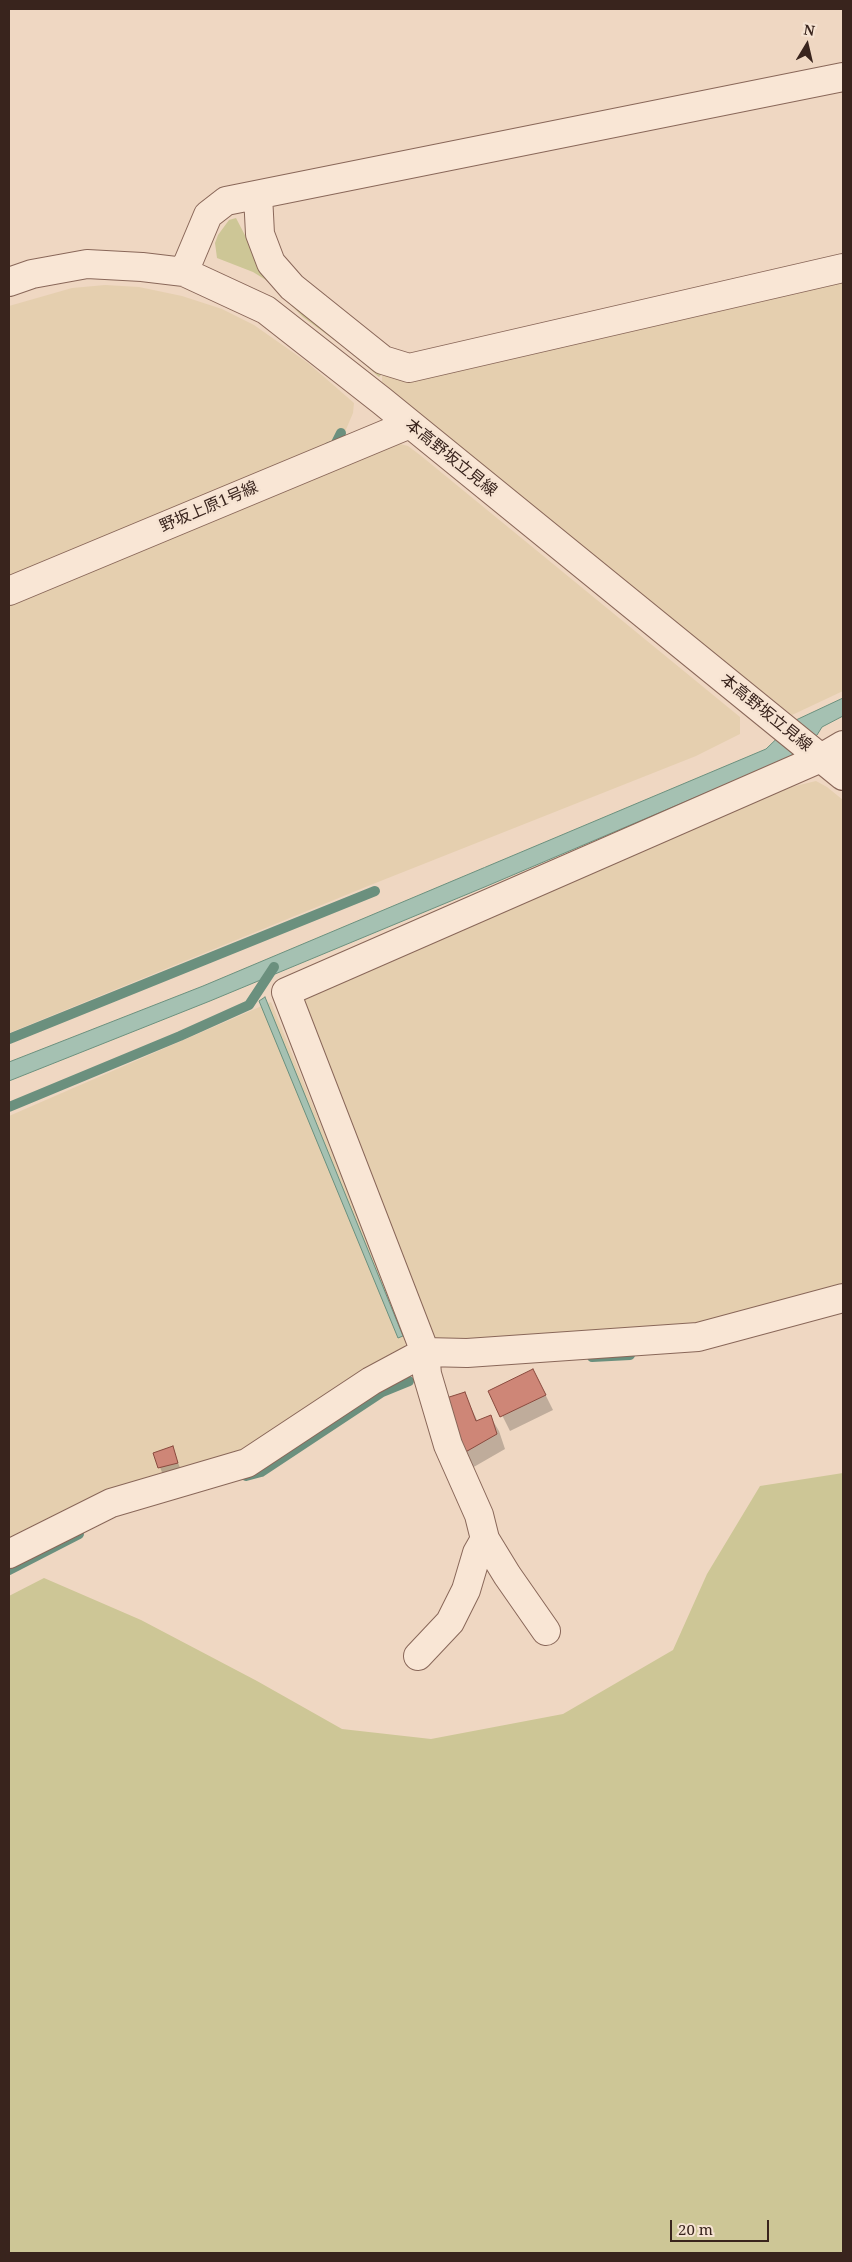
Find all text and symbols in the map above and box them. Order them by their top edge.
text: N [802,19,816,40]
north arrow [782,20,832,70]
street label: 本高野坂立見線 [401,415,501,501]
street label: 野坂上原1号線 [157,478,261,536]
street label: 本高野坂立見線 [716,670,816,756]
scale bar [672,2210,771,2242]
text: 20 m [678,2219,713,2239]

